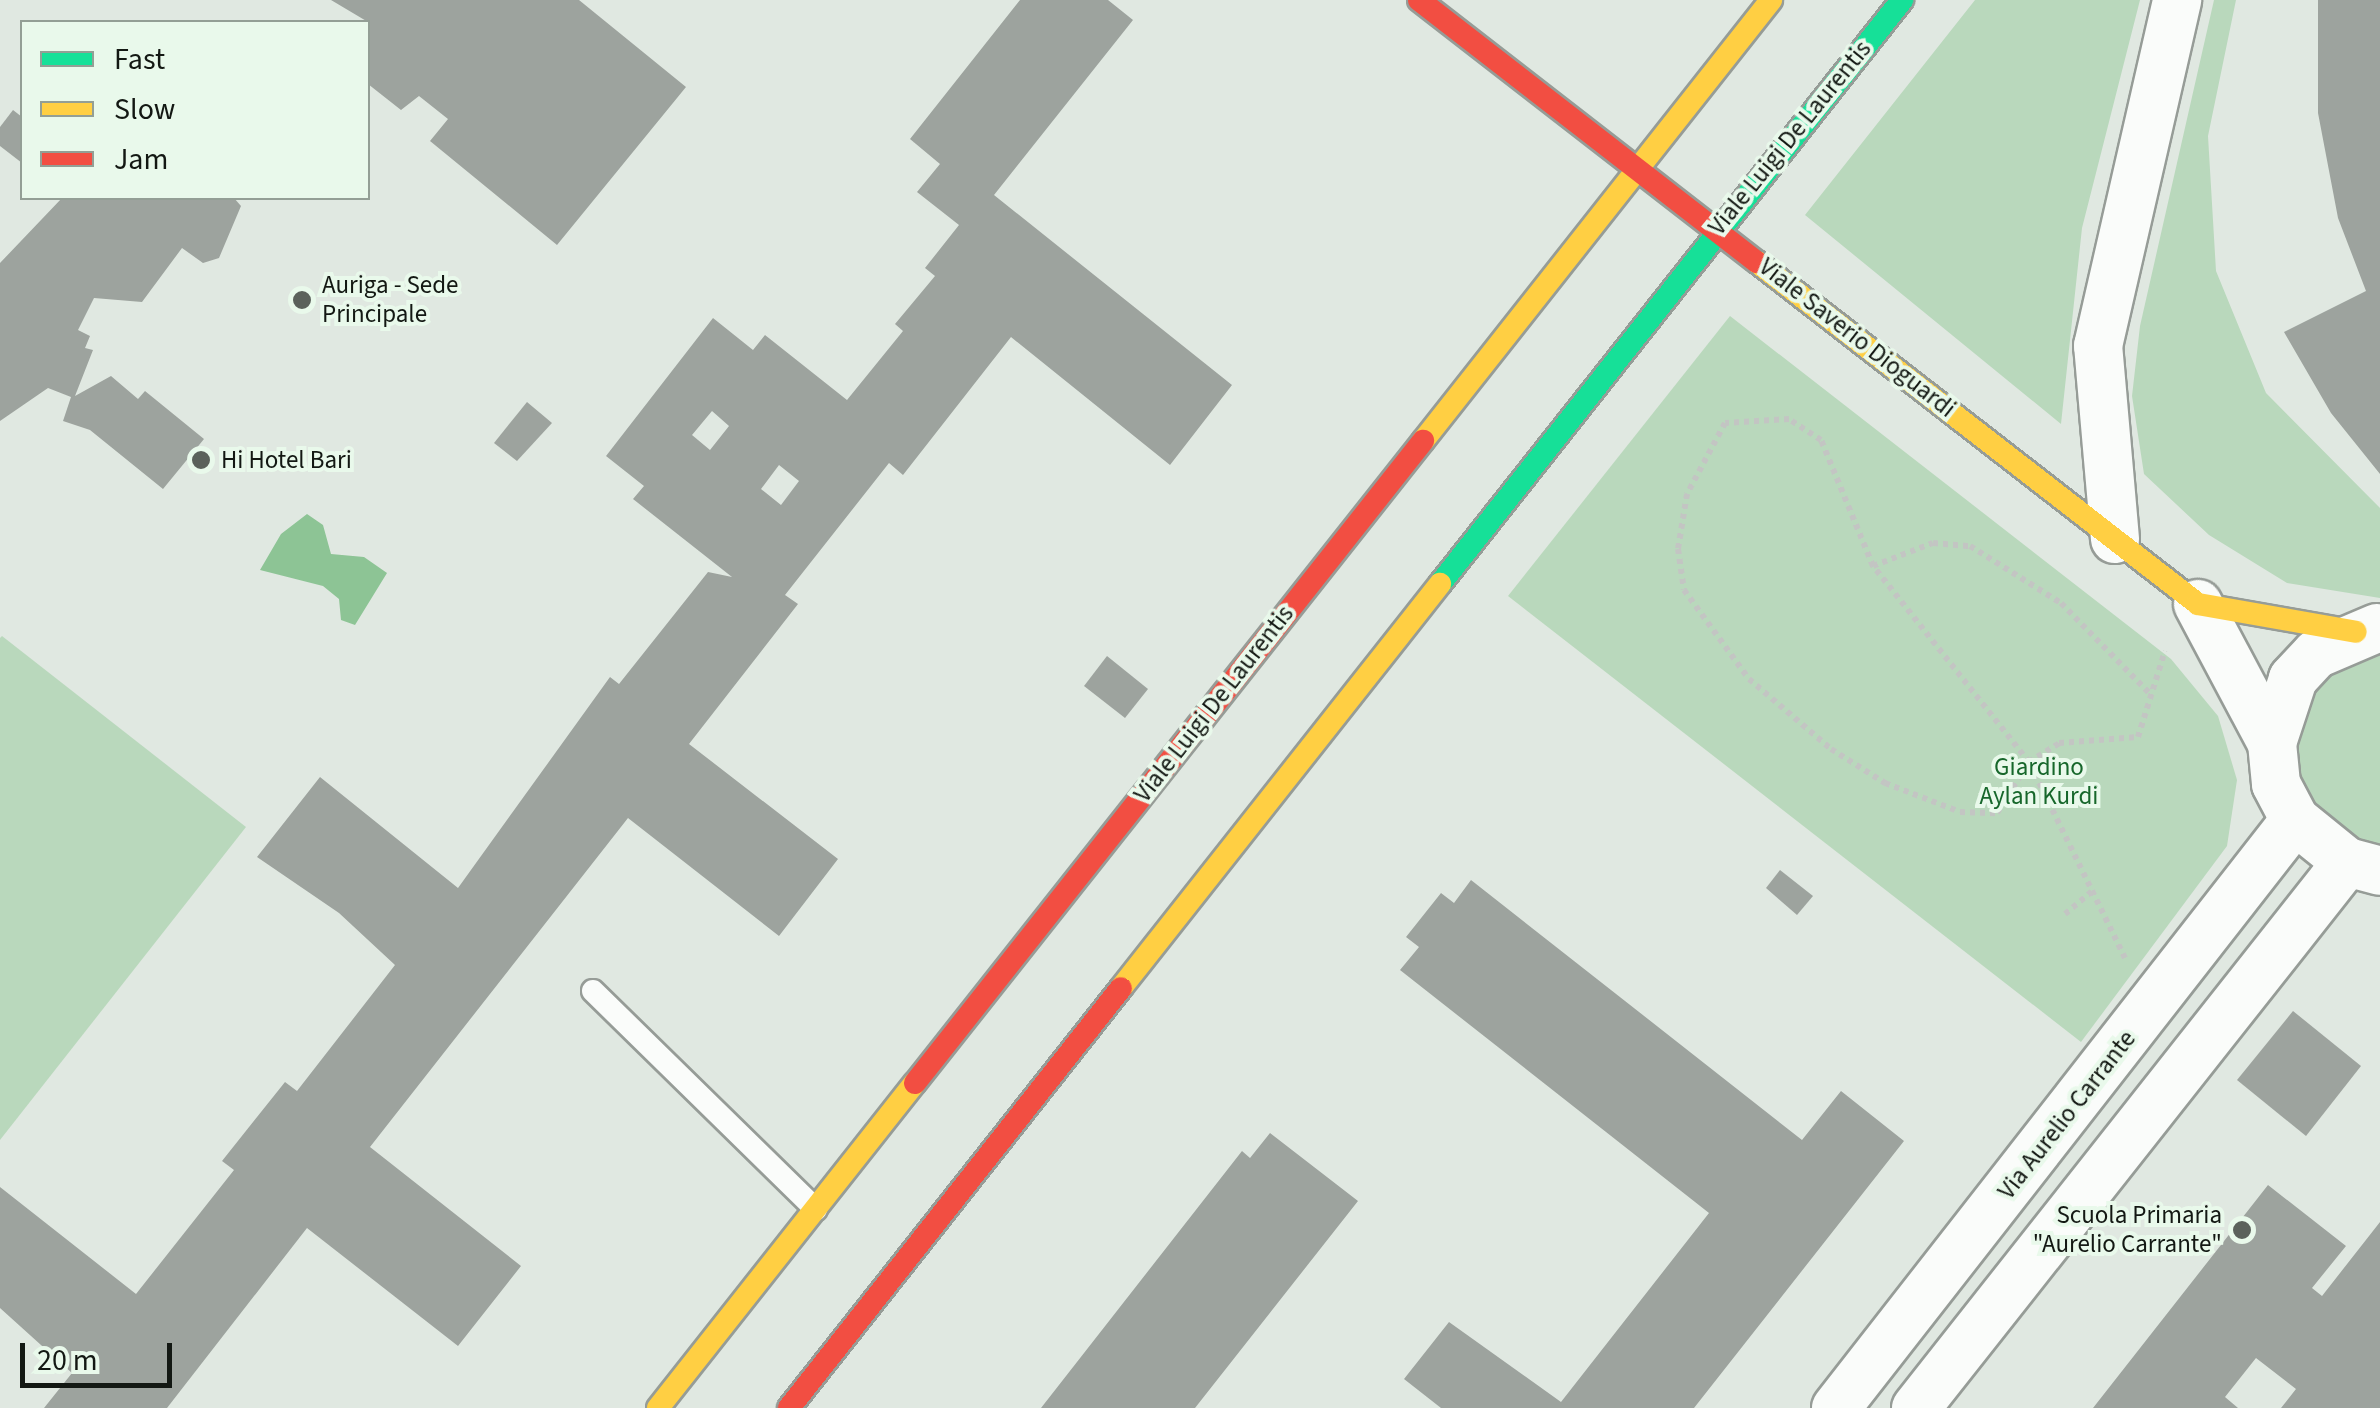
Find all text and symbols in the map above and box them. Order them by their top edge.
legend [20,20,370,200]
street label: Viale Luigi De Laurentis [1702,35,1878,241]
text: Fast [114,38,165,81]
text: Slow [114,88,175,131]
text: Jam [114,138,168,181]
street label: Viale Saverio Dioguardi [1753,252,1961,424]
place label: Auriga - Sede Principale [322,271,458,330]
marker: Auriga - Sede Principale [291,289,313,311]
place label: Hi Hotel Bari [221,445,352,475]
marker: Hi Hotel Bari [190,449,212,471]
street label: Viale Luigi De Laurentis [1128,600,1300,808]
park label: Giardino Aylan Kurdi [1980,753,2098,812]
street label: Via Aurelio Carrante [1992,1025,2142,1205]
place label: Scuola Primaria "Aurelio Carrante" [2033,1201,2222,1260]
marker: Scuola Primaria "Aurelio Carrante" [2231,1219,2253,1241]
scale bar [25,1323,178,1385]
text: 20 m [37,1339,98,1382]

